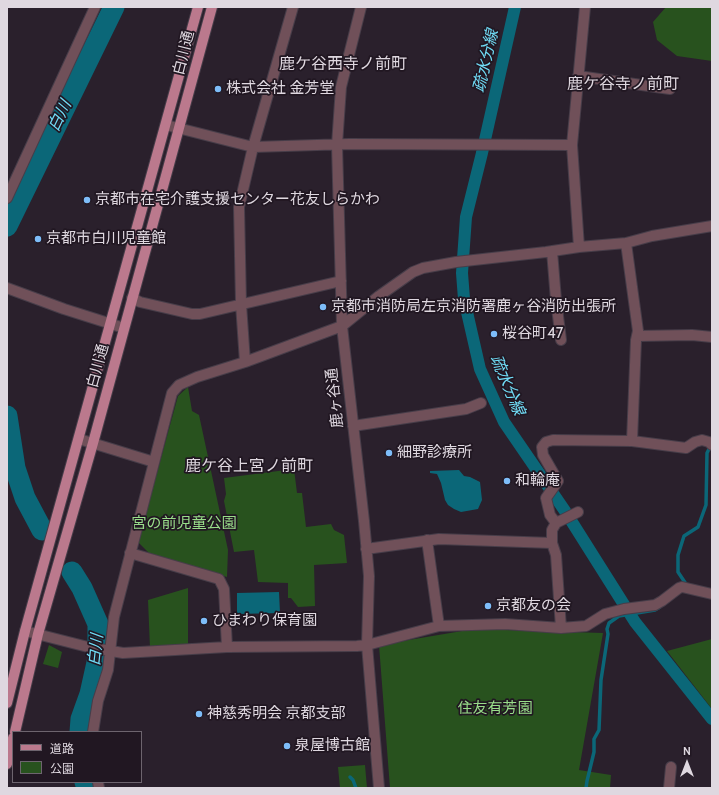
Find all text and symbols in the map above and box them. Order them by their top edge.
water label: 疏水分線 [469,28,503,94]
street label: 白川通 [170,29,198,77]
district label: 鹿ケ谷西寺ノ前町 [279,54,407,74]
district label: 鹿ケ谷寺ノ前町 [567,74,679,94]
place label: 株式会社 金芳堂 [226,80,334,98]
marker: 株式会社 金芳堂 [213,84,223,94]
water label: 白川 [44,97,76,135]
place label: 京都市在宅介護支援センター花友しらかわ [95,191,380,209]
marker: 京都市在宅介護支援センター花友しらかわ [82,195,92,205]
place label: 京都市白川児童館 [46,230,166,248]
marker: 京都市白川児童館 [33,234,43,244]
place label: 京都市消防局左京消防署鹿ヶ谷消防出張所 [331,298,616,316]
marker: 京都市消防局左京消防署鹿ヶ谷消防出張所 [318,302,328,312]
place label: 桜谷町47 [502,325,563,343]
marker: 桜谷町47 [489,329,499,339]
street label: 白川通 [83,342,113,390]
water label: 疏水分線 [486,352,528,418]
street label: 鹿ヶ谷通 [323,367,347,429]
place label: 細野診療所 [397,444,472,462]
marker: 細野診療所 [384,448,394,458]
district label: 鹿ケ谷上宮ノ前町 [185,456,313,476]
place label: 和輪庵 [515,472,560,490]
marker: 和輪庵 [502,476,512,486]
park label: 宮の前児童公園 [132,515,236,533]
place label: 京都友の会 [496,597,571,615]
marker: 京都友の会 [483,601,493,611]
place label: ひまわり保育園 [212,612,317,630]
marker: ひまわり保育園 [199,616,209,626]
water label: 白川 [85,633,107,667]
park label: 住友有芳園 [458,700,532,718]
place label: 神慈秀明会 京都支部 [207,705,345,723]
marker: 神慈秀明会 京都支部 [194,709,204,719]
legend [12,731,142,783]
place label: 泉屋博古館 [295,737,370,755]
text: 道路 [50,741,74,756]
marker: 泉屋博古館 [282,741,292,751]
north arrow [667,743,707,783]
text: N [683,744,691,758]
text: 公園 [50,761,74,776]

